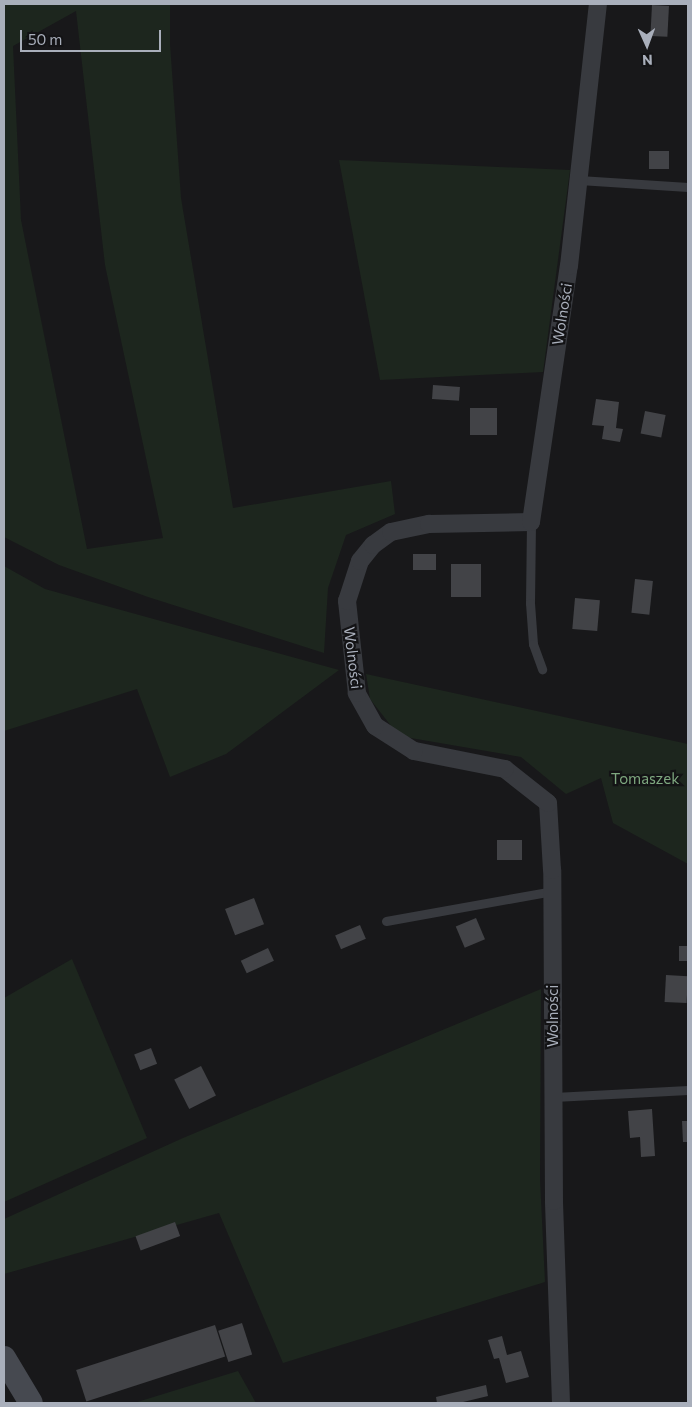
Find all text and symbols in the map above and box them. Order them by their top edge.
scale bar [22,20,164,52]
north arrow [622,20,672,70]
text: 50 m [28,30,62,48]
text: N [642,52,653,69]
street label: Wolności [548,282,576,346]
street label: Wolności [340,626,366,690]
park label: Tomaszek [611,770,679,788]
street label: Wolności [544,985,562,1047]

